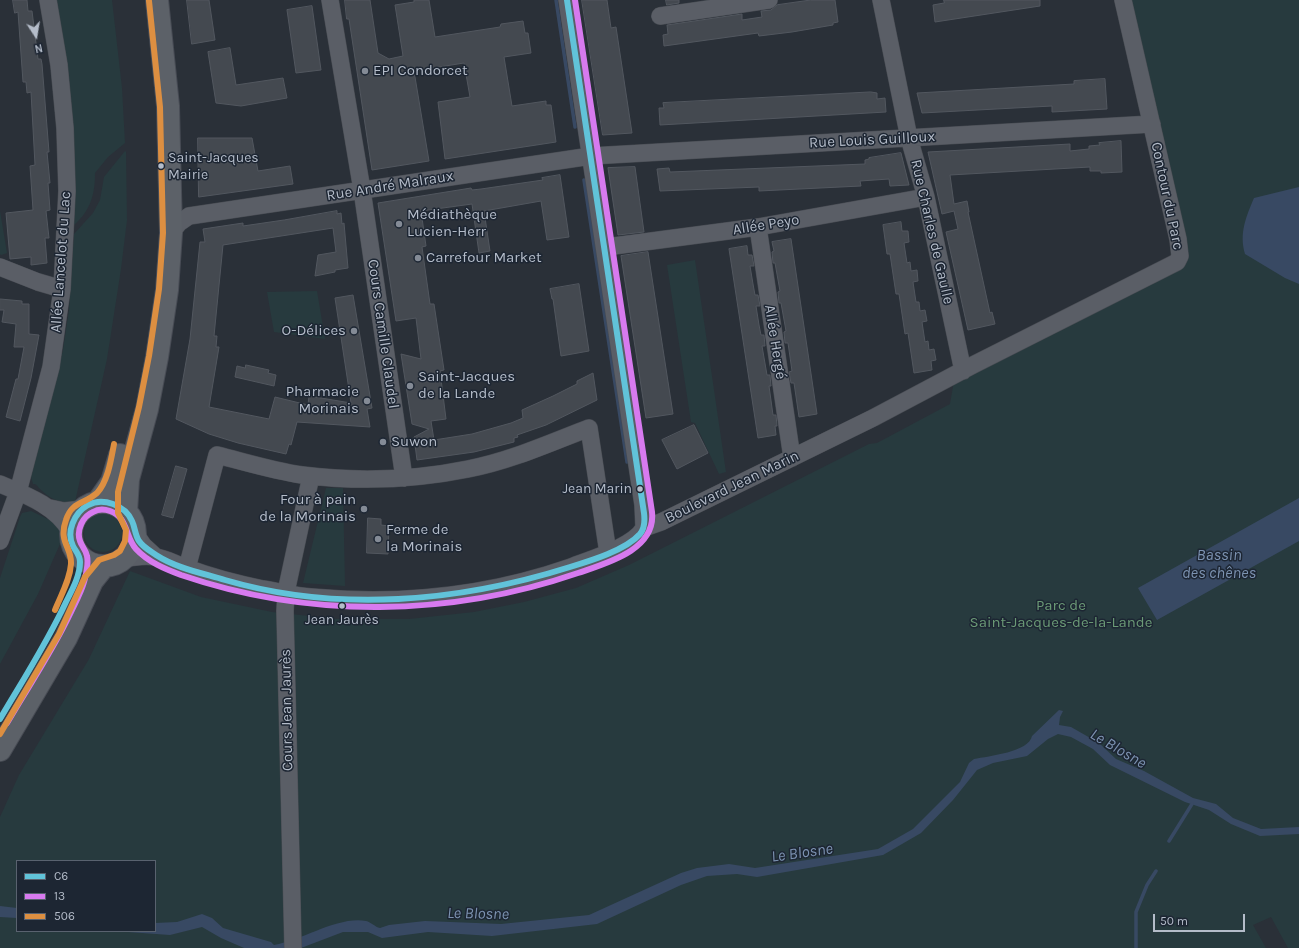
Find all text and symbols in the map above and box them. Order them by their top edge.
north arrow [16,16,56,56]
text: N [33,41,44,55]
place label: EPI Condorcet [373,62,468,80]
marker: EPI Condorcet [360,66,370,76]
street label: Rue Louis Guilloux [808,128,936,152]
street label: Contour du Parc [1147,141,1187,251]
place label: Saint-Jacques Mairie [168,150,259,182]
street label: Rue Charles de Gaulle [907,158,957,306]
marker: Saint-Jacques Mairie [156,161,166,171]
street label: Rue André Malraux [325,167,455,205]
street label: Allée Lancelot du Lac [47,191,75,333]
place label: Médiathèque Lucien-Herr [407,206,497,241]
street label: Allée Peyo [731,211,801,239]
marker: Médiathèque Lucien-Herr [394,219,404,229]
place label: Carrefour Market [426,249,542,267]
marker: Carrefour Market [413,253,423,263]
street label: Cours Camille Claudel [364,258,402,410]
street label: Allée Hergé [760,304,790,380]
place label: O-Délices [282,322,346,340]
marker: O-Délices [349,326,359,336]
place label: Saint-Jacques de la Lande [418,368,515,403]
marker: Saint-Jacques de la Lande [405,381,415,391]
place label: Pharmacie Morinais [286,383,359,418]
marker: Pharmacie Morinais [362,396,372,406]
place label: Suwon [391,433,437,451]
marker: Suwon [378,437,388,447]
street label: Boulevard Jean Marin [662,447,802,527]
place label: Jean Marin [562,481,632,497]
marker: Jean Marin [635,484,645,494]
place label: Four à pain de la Morinais [259,491,356,526]
marker: Four à pain de la Morinais [359,504,369,514]
place label: Ferme de la Morinais [386,521,462,556]
marker: Ferme de la Morinais [373,534,383,544]
water label: Bassin des chênes [1182,545,1256,583]
park label: Parc de Saint-Jacques-de-la-Lande [970,597,1152,632]
marker: Jean Jaurès [337,601,347,611]
place label: Jean Jaurès [305,612,379,628]
street label: Cours Jean Jaurès [277,649,297,771]
water label: Le Blosne [1086,725,1150,773]
water label: Le Blosne [770,839,834,867]
legend [16,860,156,932]
text: C6 [54,869,68,883]
text: 13 [54,889,65,903]
water label: Le Blosne [447,904,509,924]
scale bar [1155,906,1247,932]
text: 506 [54,909,75,923]
text: 50 m [1160,914,1188,928]

